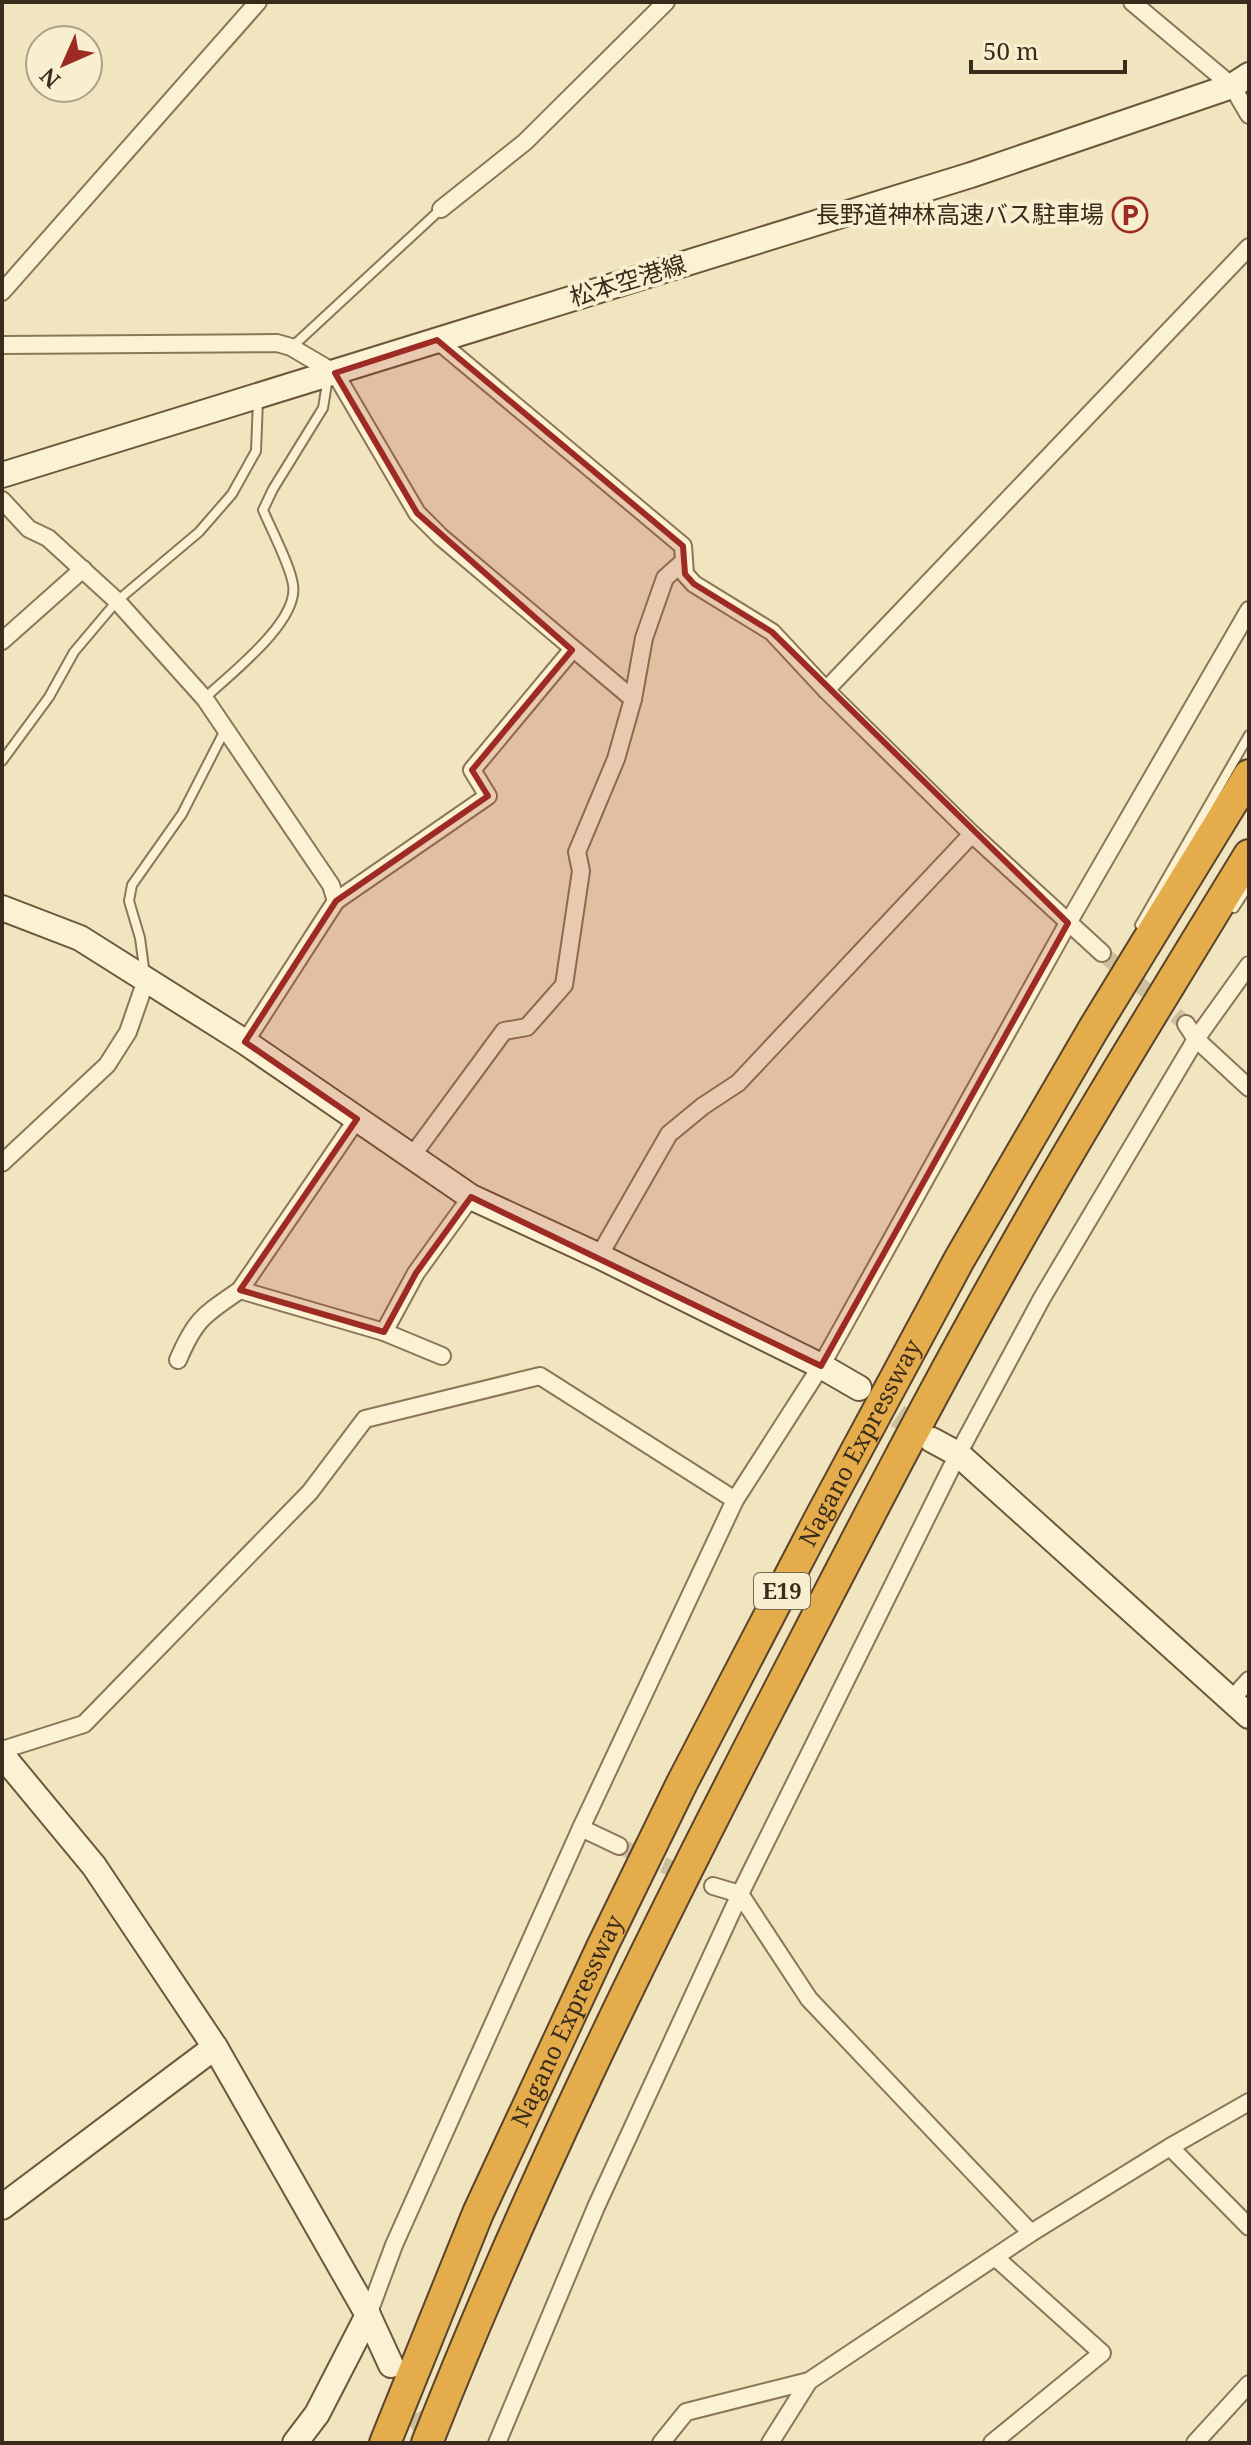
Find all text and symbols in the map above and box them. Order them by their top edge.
north arrow [24,24,104,104]
scale bar [971,24,1125,74]
text: 50 m [983,34,1039,67]
text: N [32,62,66,96]
parking icon: 長野道神林高速バス駐車場 [1111,196,1149,234]
place label: 長野道神林高速バス駐車場 [816,197,1104,230]
street label: 松本空港線 [565,246,690,313]
street label: Nagano Expressway [790,1333,928,1552]
road number: E19 [754,1573,810,1609]
street label: Nagano Expressway [503,1908,630,2132]

